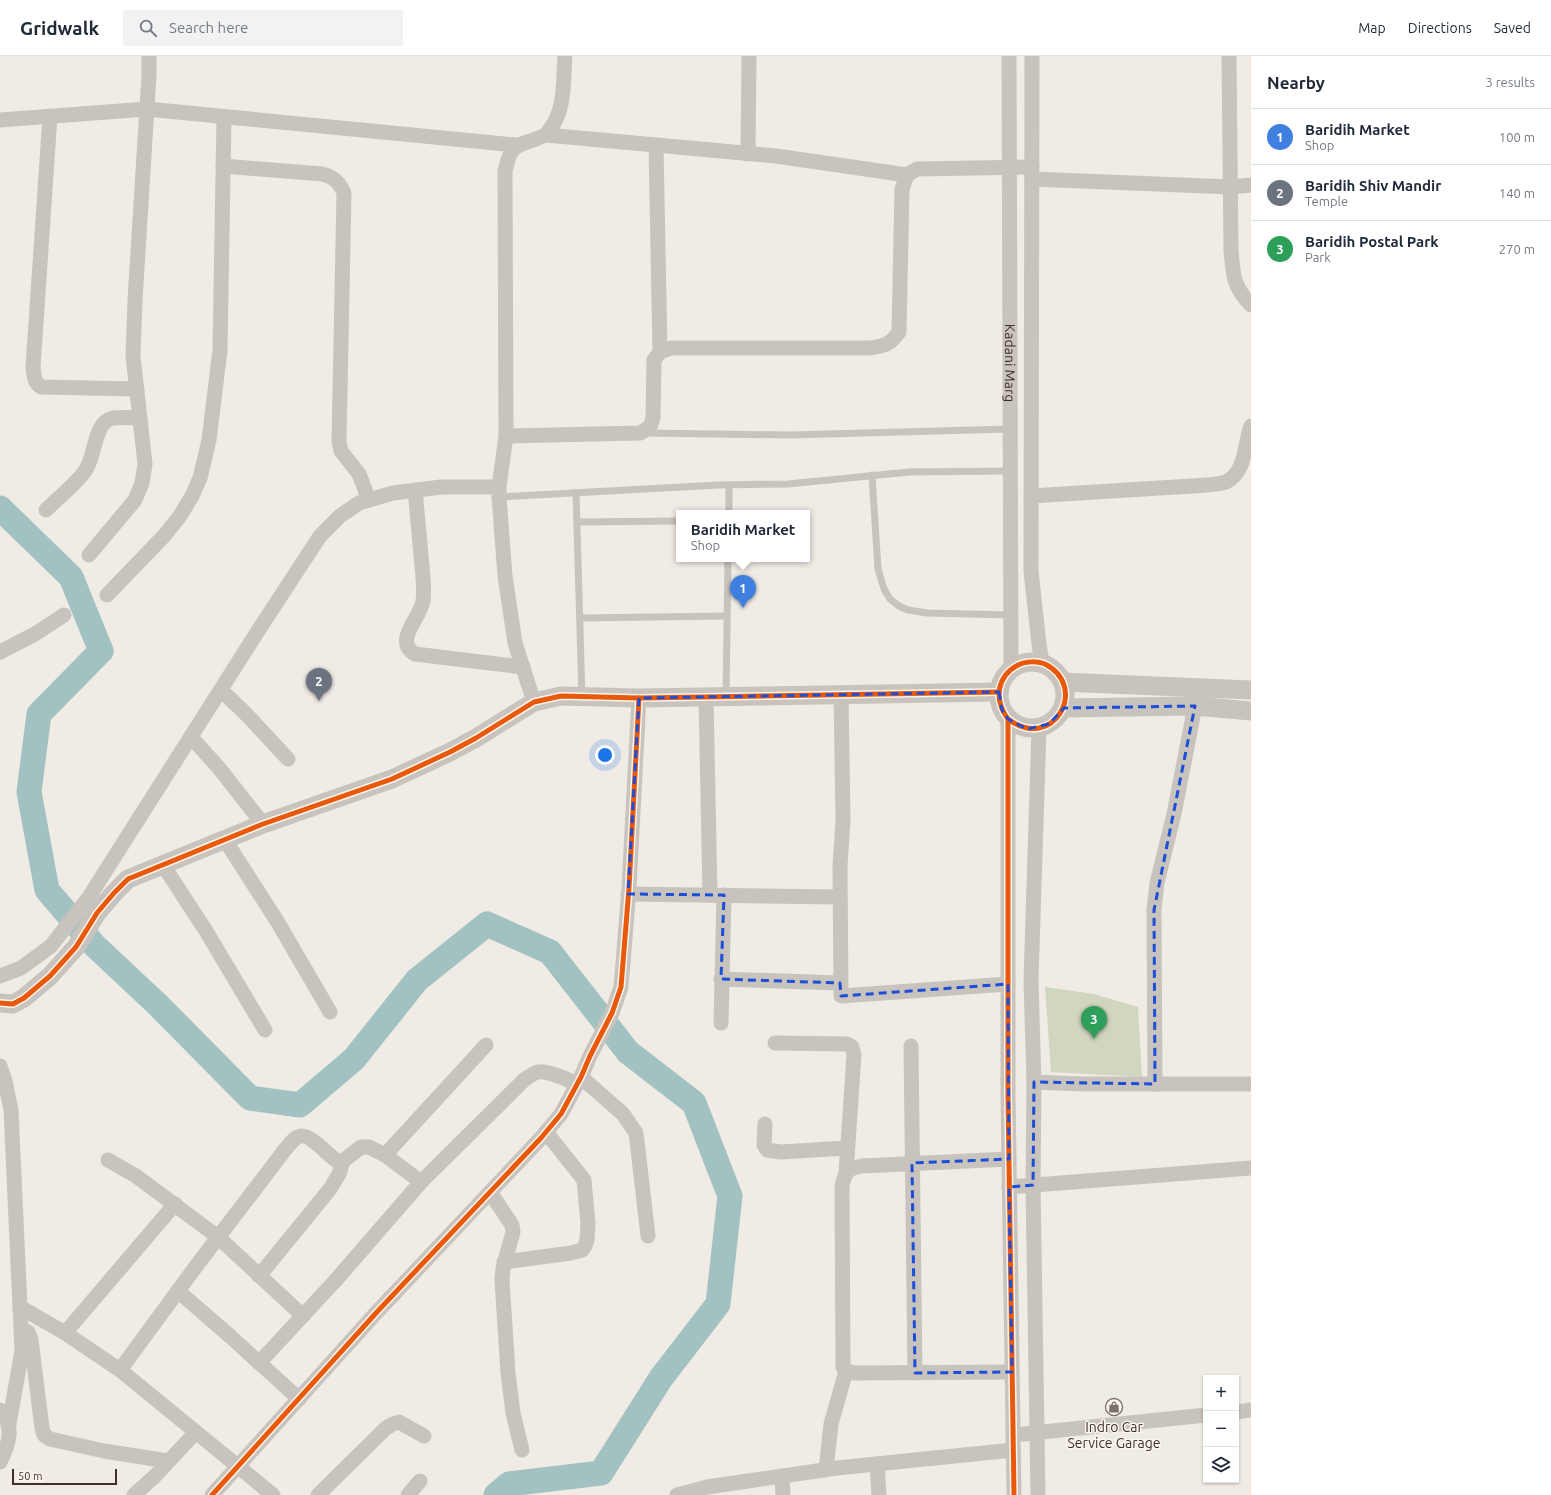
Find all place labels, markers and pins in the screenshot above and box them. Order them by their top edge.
pin: 1 [730,575,756,608]
pin: 2 [306,668,332,701]
pin: 3 [1081,1006,1107,1039]
shop icon: Indro Car Service Garage [1104,1397,1124,1417]
place label: Indro Car Service Garage [1067,1419,1161,1451]

